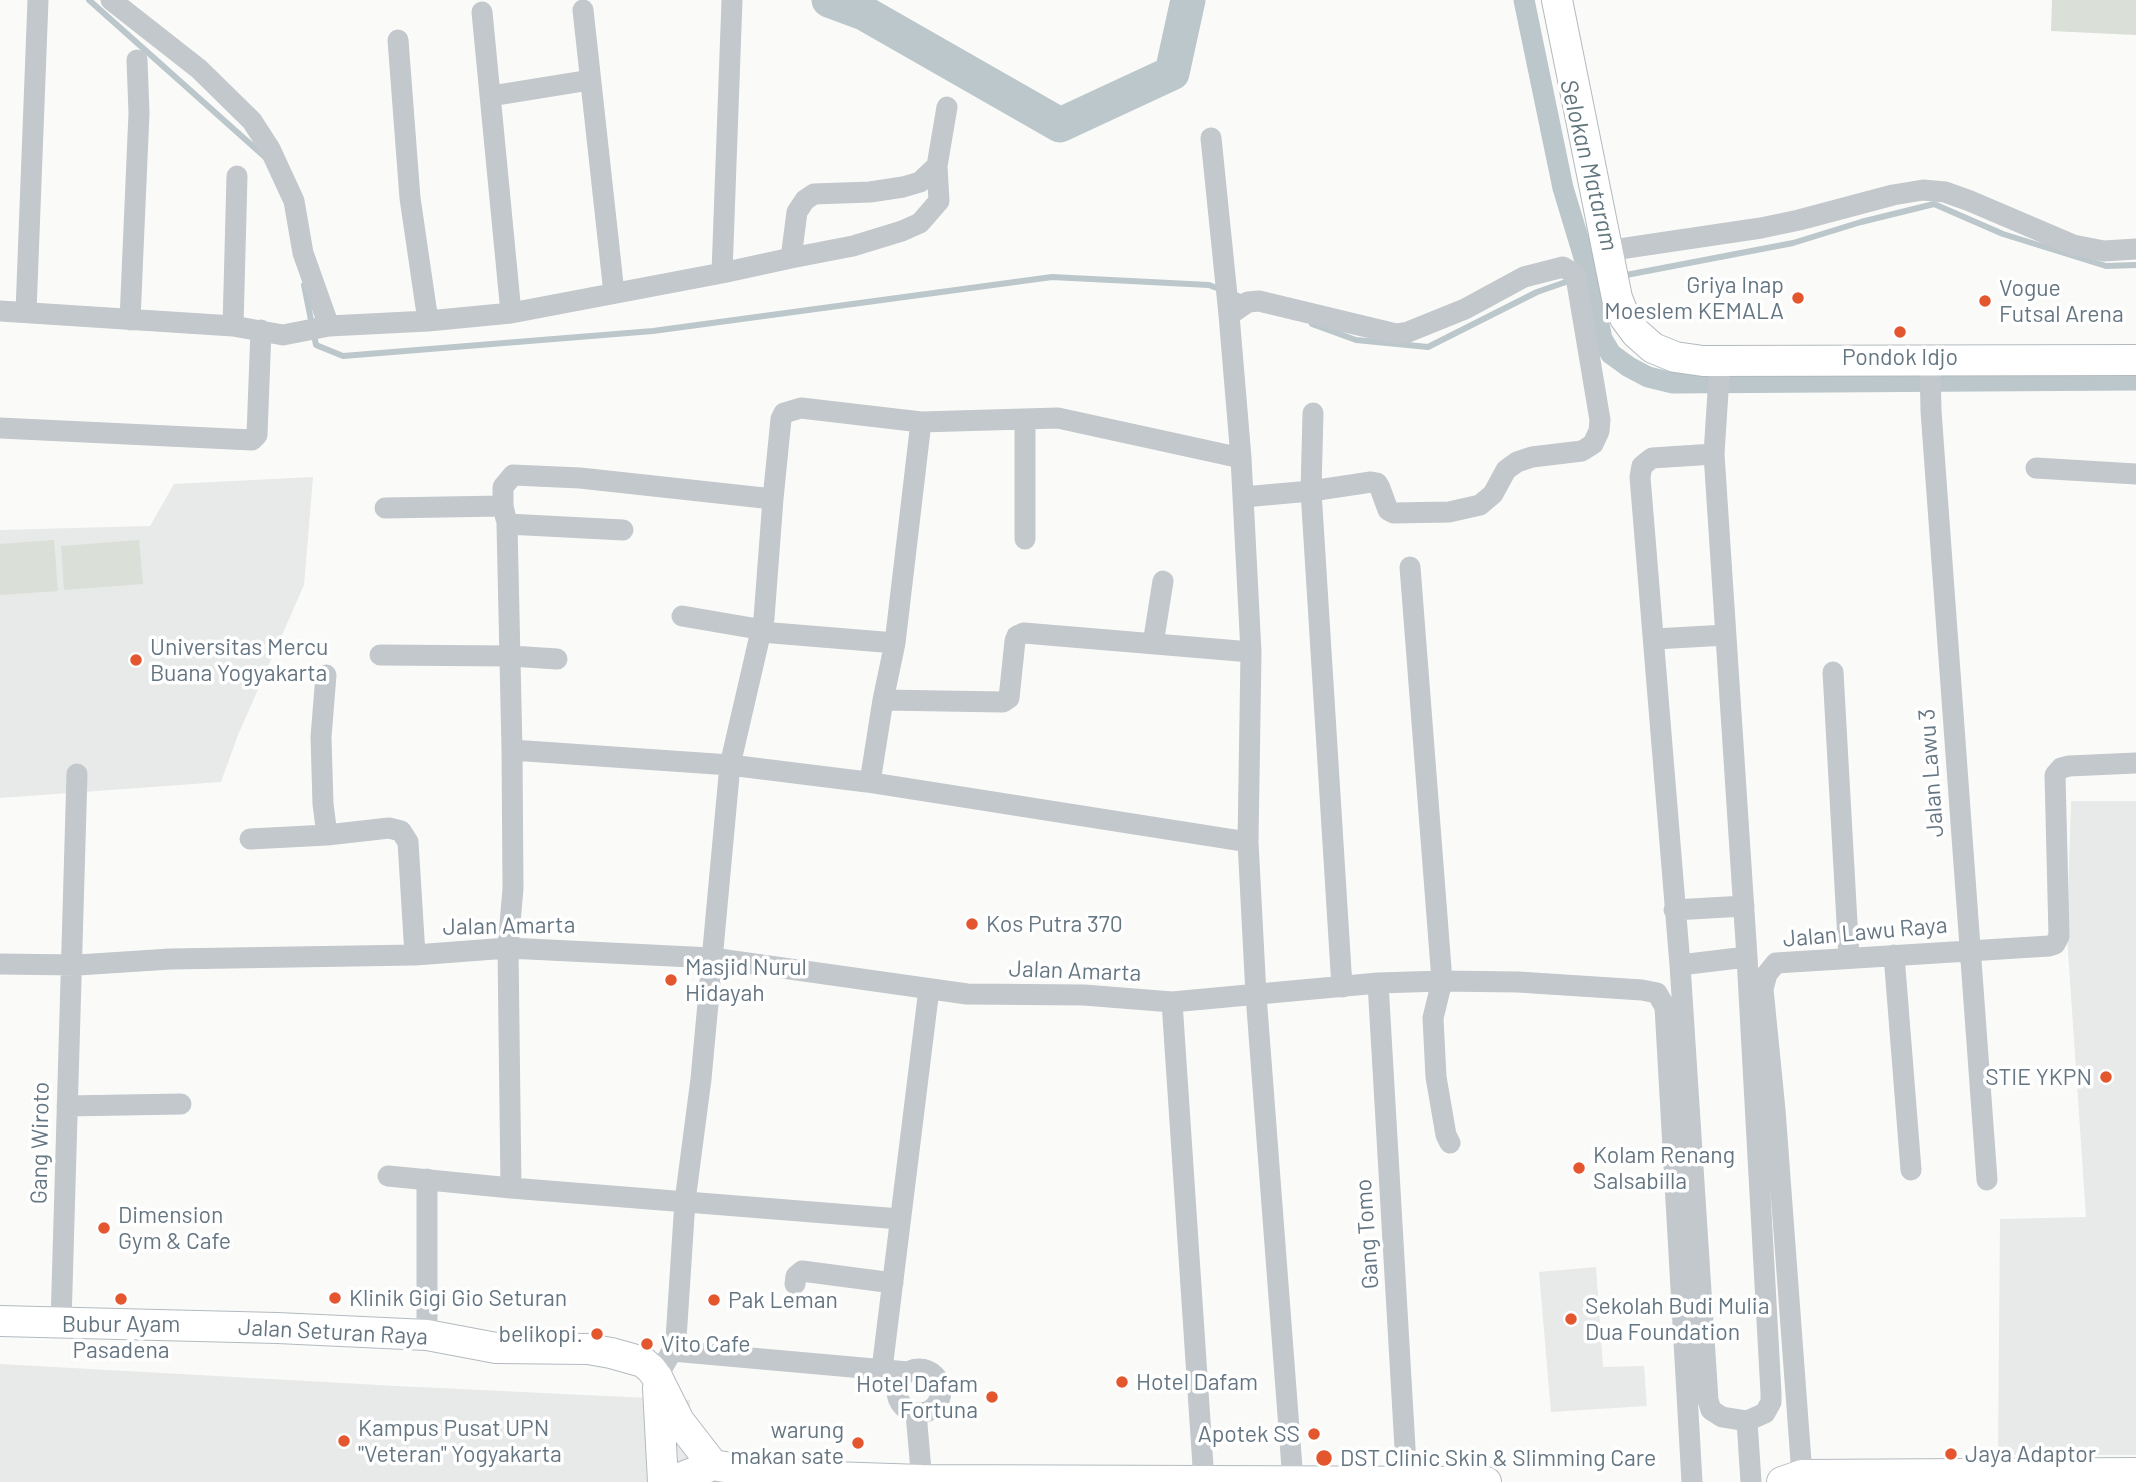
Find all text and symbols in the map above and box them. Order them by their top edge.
water label: Selokan Mataram [1554,76,1624,254]
place label: Griya Inap Moeslem KEMALA [1604,271,1784,325]
place label: Vogue Futsal Arena [1999,274,2124,328]
marker: Griya Inap Moeslem KEMALA [1790,290,1806,306]
marker: Vogue Futsal Arena [1977,293,1993,309]
marker: Pondok Idjo [1892,324,1908,340]
place label: Pondok Idjo [1842,343,1958,371]
place label: Universitas Mercu Buana Yogyakarta [150,633,328,687]
marker: Universitas Mercu Buana Yogyakarta [128,652,144,668]
street label: Jalan Lawu 3 [1913,708,1949,838]
place label: Kos Putra 370 [986,910,1123,938]
street label: Jalan Amarta [442,911,576,941]
street label: Jalan Lawu Raya [1782,911,1948,953]
marker: Kos Putra 370 [964,916,980,932]
place label: Masjid Nurul Hidayah [685,953,807,1007]
street label: Jalan Amarta [1008,955,1142,987]
marker: Masjid Nurul Hidayah [663,972,679,988]
place label: STIE YKPN [1985,1063,2092,1091]
marker: STIE YKPN [2098,1069,2114,1085]
street label: Gang Wiroto [25,1082,55,1204]
place label: Kolam Renang Salsabilla [1593,1141,1735,1195]
marker: Kolam Renang Salsabilla [1571,1160,1587,1176]
street label: Gang Tomo [1349,1178,1385,1290]
place label: Dimension Gym & Cafe [118,1201,231,1255]
marker: Dimension Gym & Cafe [96,1220,112,1236]
place label: Klinik Gigi Gio Seturan [349,1284,567,1312]
place label: Pak Leman [728,1286,838,1314]
marker: Klinik Gigi Gio Seturan [327,1290,343,1306]
marker: Bubur Ayam Pasadena [113,1291,129,1307]
marker: Pak Leman [706,1292,722,1308]
place label: Sekolah Budi Mulia Dua Foundation [1585,1292,1769,1346]
place label: Bubur Ayam Pasadena [62,1310,180,1364]
marker: Sekolah Budi Mulia Dua Foundation [1563,1311,1579,1327]
street label: Jalan Seturan Raya [237,1313,429,1351]
place label: belikopi. [499,1320,583,1348]
marker: belikopi. [589,1326,605,1342]
place label: Vito Cafe [661,1330,750,1358]
marker: Vito Cafe [639,1336,655,1352]
place label: Hotel Dafam [1136,1368,1258,1396]
place label: Hotel Dafam Fortuna [856,1370,978,1424]
marker: Hotel Dafam [1114,1374,1130,1390]
marker: Hotel Dafam Fortuna [984,1389,1000,1405]
place label: Kampus Pusat UPN "Veteran" Yogyakarta [358,1414,562,1468]
place label: warung makan sate [730,1416,844,1470]
place label: Apotek SS [1198,1420,1300,1448]
marker: Apotek SS [1306,1426,1322,1442]
marker: Kampus Pusat UPN "Veteran" Yogyakarta [336,1433,352,1449]
marker: warung makan sate [850,1435,866,1451]
place label: Jaya Adaptor [1965,1440,2096,1468]
place label: DST Clinic Skin & Slimming Care [1340,1444,1656,1472]
marker: Jaya Adaptor [1943,1446,1959,1462]
marker: DST Clinic Skin & Slimming Care [1314,1448,1334,1468]

